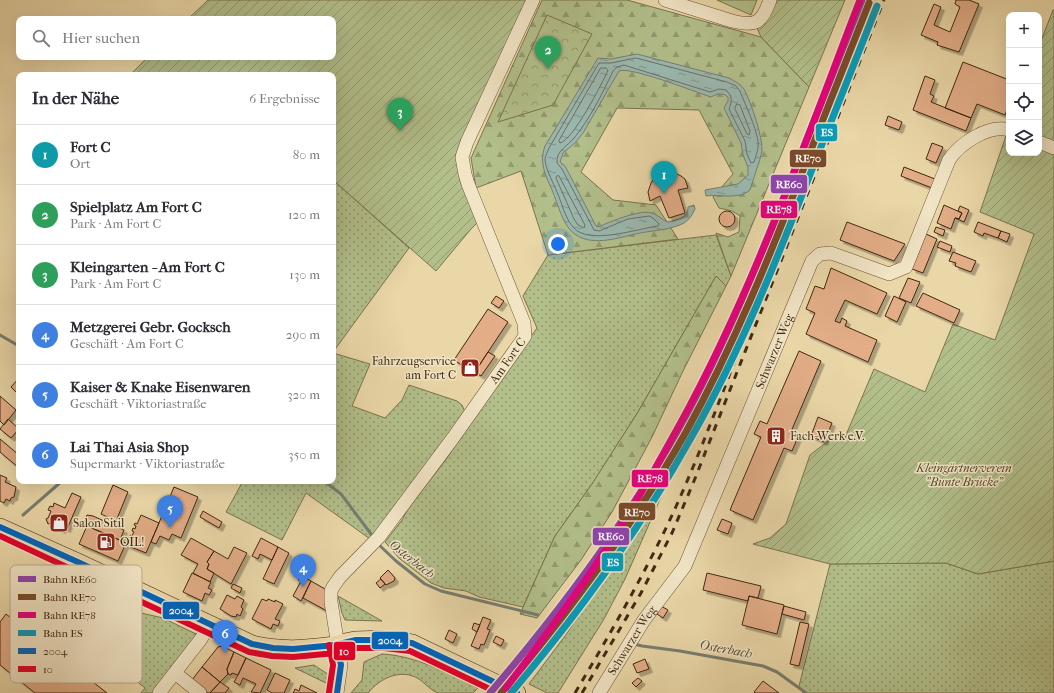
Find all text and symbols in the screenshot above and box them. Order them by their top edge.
map controls [1006,12,1042,156]
button: + [1006,12,1042,48]
search box [16,16,336,60]
icon: search [30,27,52,49]
text: Hier suchen [62,29,140,47]
pin: 2 [535,36,561,69]
button: − [1006,48,1042,84]
button: locate [1006,84,1042,120]
text: In der Nähe [32,88,119,108]
text: 6 Ergebnisse [249,91,320,106]
pin: 3 [387,98,413,131]
button: layers [1006,120,1042,156]
line badge: ES [815,123,838,142]
text: ES [821,126,834,139]
text: Fort C [70,138,111,156]
text: 1 [43,147,47,162]
text: 80 m [293,147,320,162]
line badge: RE70 [789,149,827,168]
text: RE70 [795,152,821,165]
text: Ort [70,156,91,171]
pin: 1 [651,161,677,194]
line badge: RE60 [770,174,808,194]
text: RE60 [776,178,802,191]
text: Spielplatz Am Fort C [70,198,202,216]
line badge: RE78 [760,200,798,219]
text: RE78 [766,203,792,216]
text: 2 [42,207,48,222]
text: 120 m [288,207,320,222]
text: Park · Am Fort C [70,216,161,231]
your location [548,234,568,254]
text: Kleingarten - Am Fort C [70,258,225,276]
text: 3 [42,267,48,282]
text: 130 m [289,267,320,282]
text: Park · Am Fort C [70,276,161,291]
street label: Schwarzer Weg [753,311,796,391]
text: Metzgerei Gebr. Gocksch [70,318,231,336]
text: 4 [41,327,49,342]
text: 290 m [286,327,320,342]
street label: Am Fort C [486,335,529,387]
text: Geschäft · Am Fort C [70,336,184,351]
place label: Fahrzeugservice am Fort C [372,354,456,382]
shop icon: Fahrzeugservice am Fort C [459,357,481,379]
text: Kaiser & Knake Eisenwaren [70,378,251,396]
text: 5 [42,387,48,402]
text: 320 m [287,387,320,402]
text: Geschäft · Viktoriastraße [70,396,207,411]
building icon: Fach-Werk e.V. [765,425,787,447]
place label: Fach-Werk e.V. [790,429,865,443]
text: Lai Thai Asia Shop [70,438,189,456]
text: 6 [41,447,49,462]
text: 350 m [288,447,320,462]
text: Supermarkt · Viktoriastraße [70,456,225,471]
park label: Kleingärtnerverein "Bunte Brücke" [915,461,1012,489]
line badge: RE78 [631,469,669,488]
text: RE78 [637,472,663,485]
pin: 5 [157,495,183,528]
line badge: RE70 [618,502,656,521]
text: RE70 [624,506,650,519]
shop icon: Salon Sitil [48,512,70,534]
place label: Salon Sitil [73,516,125,530]
line badge: RE60 [592,527,630,546]
text: RE60 [598,530,624,543]
fuel station icon: OIL! [95,531,117,553]
place label: OIL! [120,535,144,549]
water label: Osterbach [386,537,438,581]
line badge: ES [601,552,624,572]
pin: 4 [290,554,316,587]
text: ES [607,556,620,569]
legend [10,565,142,683]
text: Bahn RE60 [43,573,97,586]
text: Bahn RE70 [43,591,96,604]
line badge: 2004 [162,601,200,620]
street label: Schwarzer Weg [605,602,660,678]
text: 2004 [169,604,194,617]
text: Bahn RE78 [43,609,96,622]
pin: 6 [212,620,238,653]
text: Bahn ES [43,627,83,640]
line badge: 2004 [371,631,409,650]
text: 2004 [378,634,403,647]
water label: Osterbach [699,637,754,661]
line badge: 10 [333,641,356,661]
text: 2004 [43,645,68,658]
text: 10 [339,645,349,658]
text: 10 [43,663,53,676]

